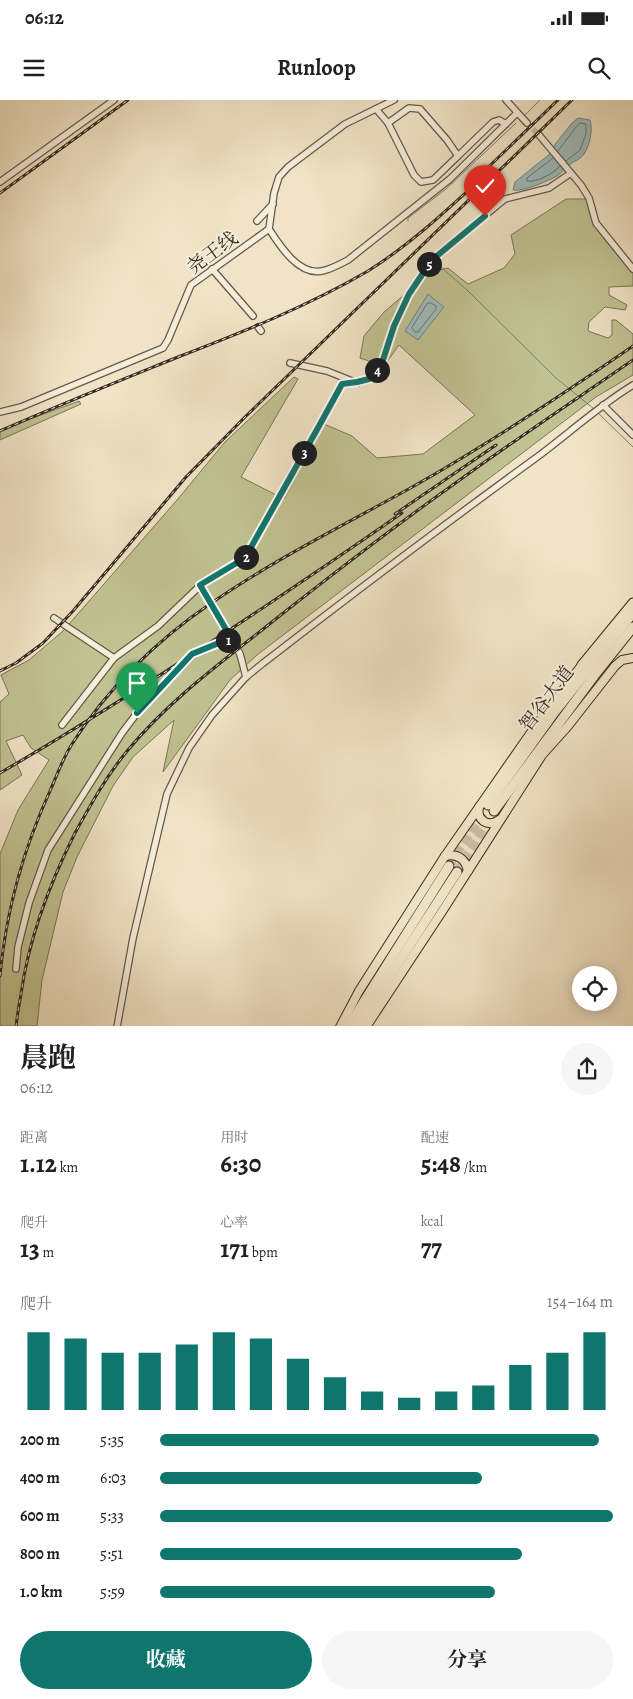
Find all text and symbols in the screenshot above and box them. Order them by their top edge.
text: 06:12 [25,5,64,31]
text: Runloop [277,53,356,83]
icon: menu [20,54,48,82]
icon: search [585,54,613,82]
pin [464,165,506,216]
icon: check [471,172,499,200]
street label: 尧王线 [182,226,243,280]
pin: 5 [416,252,442,276]
text: 5 [427,255,432,274]
pin: 4 [364,358,390,382]
text: 4 [374,361,381,380]
pin: 3 [292,440,316,466]
text: 3 [301,444,308,463]
pin: 2 [234,544,258,570]
text: 2 [243,548,250,567]
pin: 1 [216,628,240,652]
text: 1 [226,631,231,650]
street label: 智谷大道 [514,660,580,737]
pin [116,662,158,713]
icon: arrive [123,669,151,697]
map controls [572,966,617,1011]
button: locate [572,966,617,1011]
text: 晨跑 [20,1039,76,1077]
button: share [561,1043,613,1095]
text: 06:12 [20,1077,53,1099]
text: 距离 [20,1128,48,1147]
text: 用时 [220,1128,248,1147]
text: 配速 [421,1128,449,1147]
text: 1.12 [20,1147,57,1181]
text: 6:30 [220,1147,261,1181]
text: 5:48 [421,1147,461,1181]
text: km [57,1158,78,1177]
text: /km [461,1158,487,1177]
text: kcal [421,1212,443,1231]
text: 爬升 [20,1213,48,1232]
text: 心率 [220,1213,248,1232]
text: 77 [421,1231,442,1265]
text: 13 [20,1232,40,1266]
text: 171 [220,1232,249,1266]
text: m [40,1243,54,1262]
text: bpm [249,1243,278,1262]
text: 154–164 m [547,1291,613,1313]
text: 爬升 [20,1293,52,1315]
text: 200 m [20,1429,60,1451]
text: 5:35 [100,1429,124,1451]
text: 400 m [20,1467,60,1489]
text: 6:03 [100,1467,126,1489]
text: 600 m [20,1505,60,1527]
text: 5:33 [100,1505,124,1527]
text: 800 m [20,1543,60,1565]
text: 5:51 [100,1543,123,1565]
text: 1.0 km [20,1581,63,1603]
text: 5:59 [100,1581,125,1603]
button: 收藏 [20,1631,312,1689]
button: 分享 [322,1631,613,1689]

